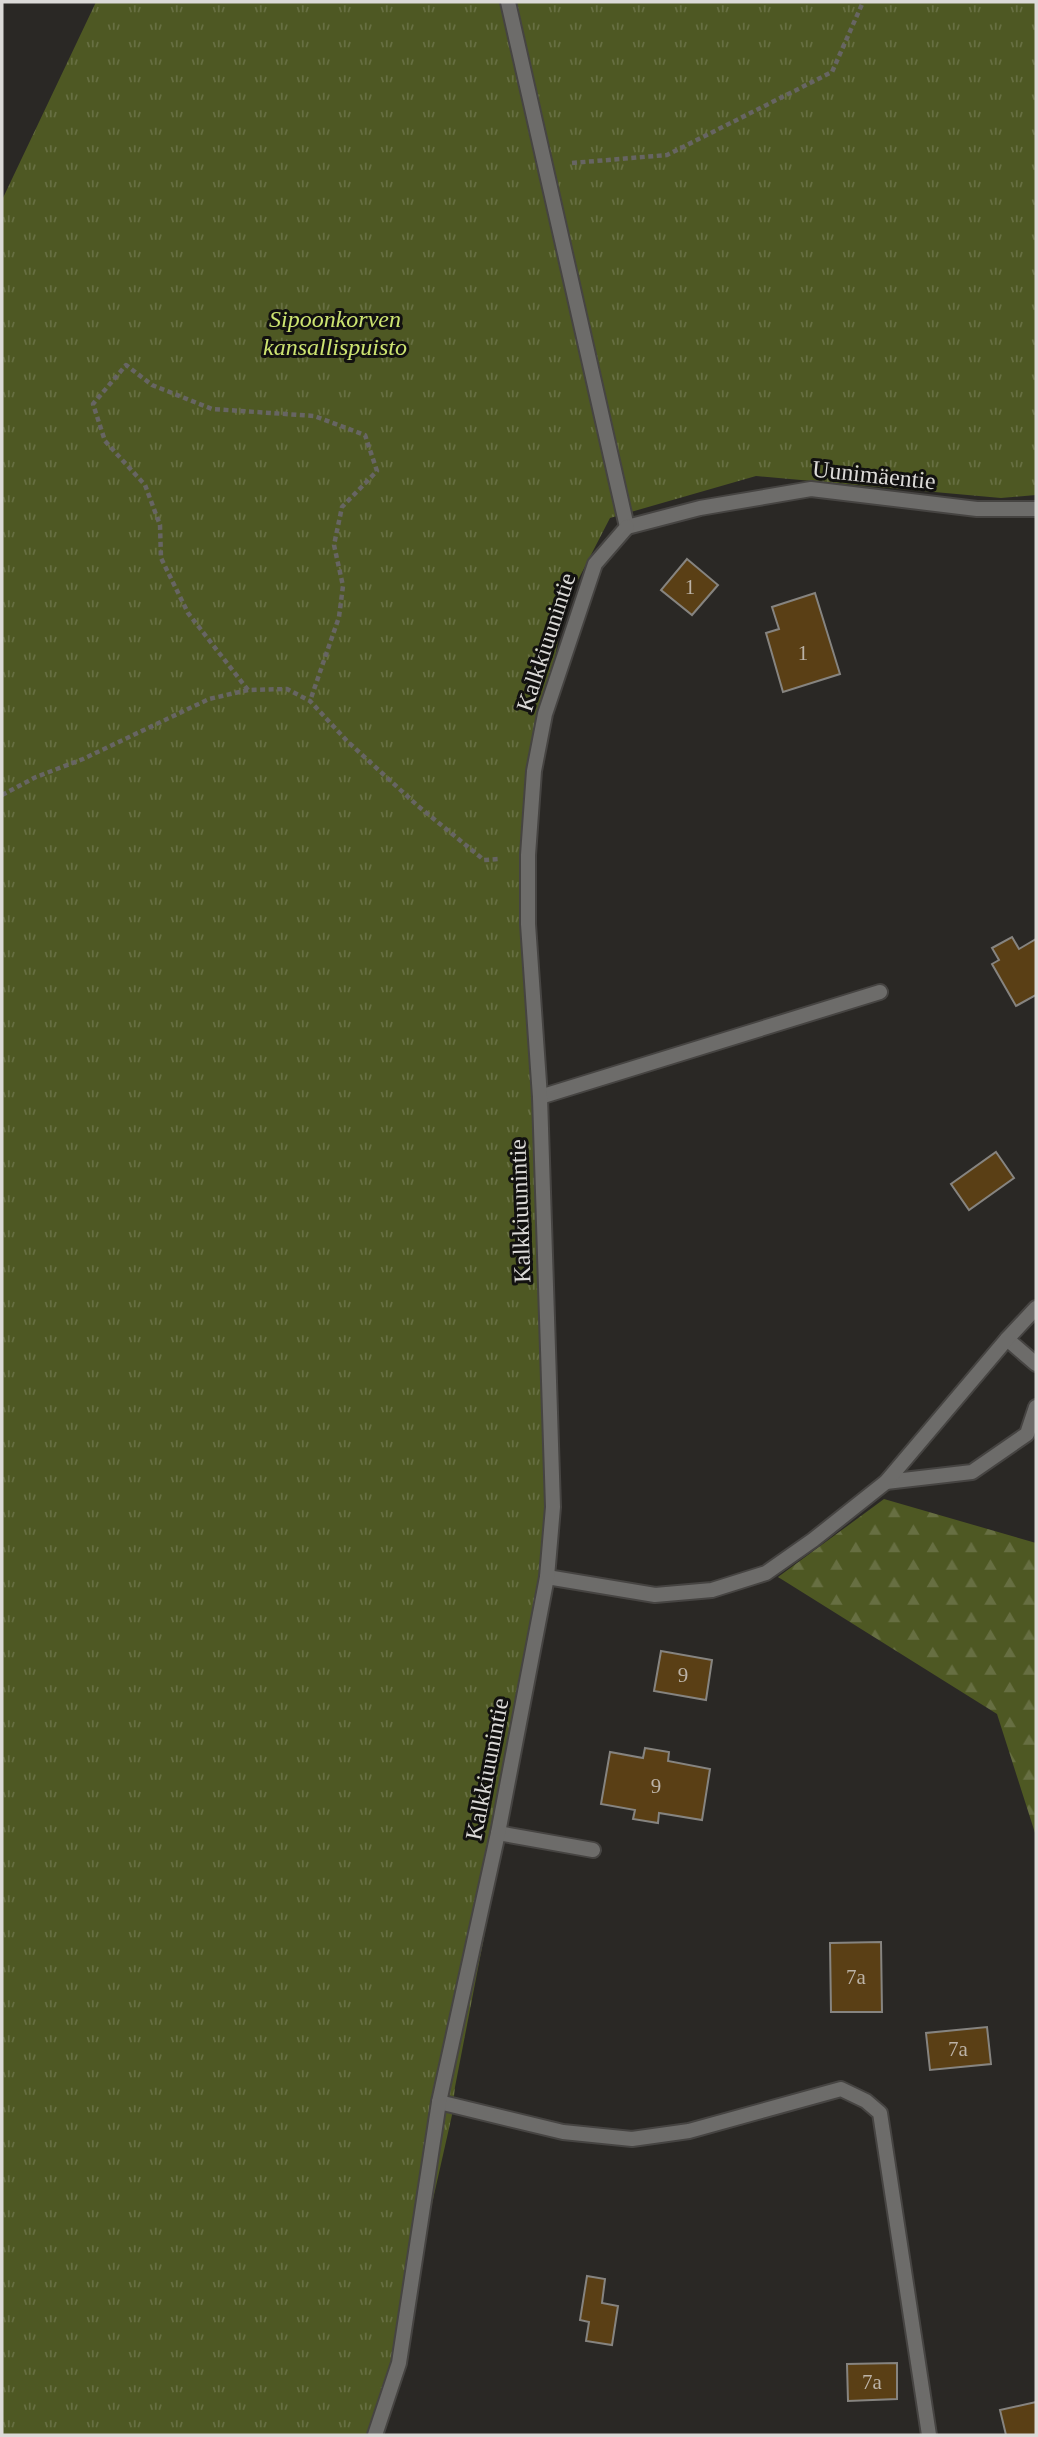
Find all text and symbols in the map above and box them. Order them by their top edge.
park label: Sipoonkorven kansallispuisto [263,306,407,360]
street label: Uunimäentie [811,456,937,494]
street label: Kalkkiuunintie [511,570,581,714]
house number: 1 [685,575,695,599]
house number: 1 [798,641,808,665]
street label: Kalkkiuunintie [504,1139,536,1283]
house number: 9 [678,1663,688,1687]
street label: Kalkkiuunintie [461,1696,513,1842]
house number: 9 [651,1774,661,1798]
house number: 7a [846,1965,867,1989]
house number: 7a [948,2037,969,2061]
house number: 7a [862,2370,883,2394]

